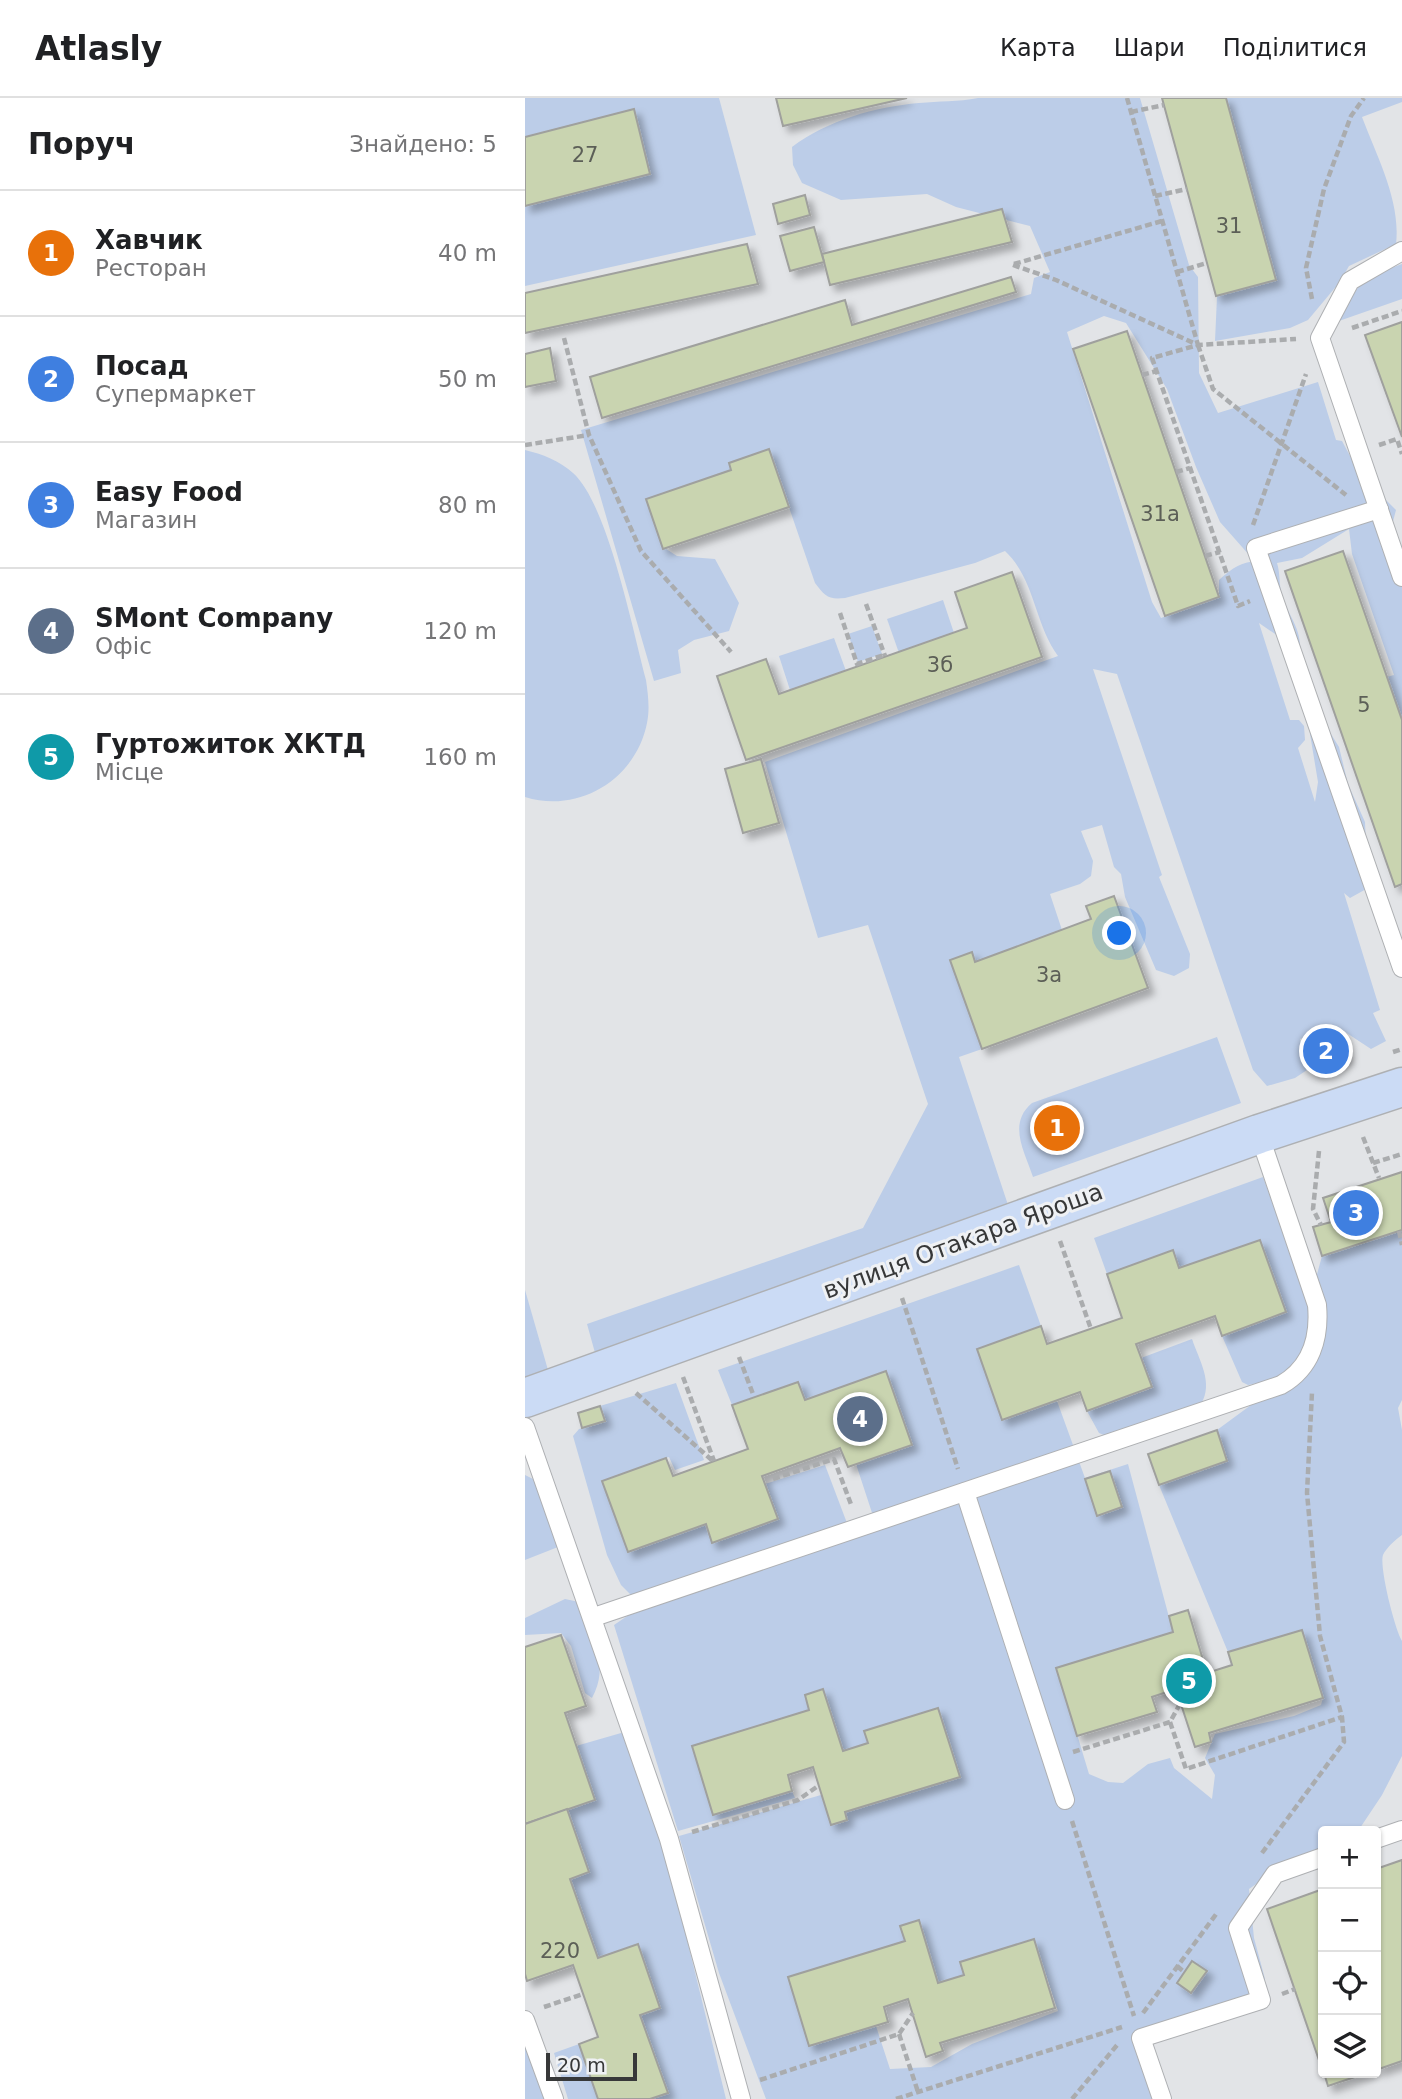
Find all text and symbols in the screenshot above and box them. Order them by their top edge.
text: Atlasly [35,29,162,68]
text: Карта [1000,34,1076,62]
text: Шари [1114,34,1185,62]
text: Поділитися [1223,34,1367,62]
text: Поруч [28,126,135,161]
text: Знайдено: 5 [349,131,497,157]
house number: 27 [572,143,598,167]
house number: 31 [1216,214,1242,238]
text: Хавчик [95,225,203,255]
text: 1 [43,240,59,266]
text: 40 m [438,240,497,266]
text: Ресторан [95,255,207,281]
text: Посад [95,351,189,381]
text: 2 [43,366,59,392]
text: 50 m [438,366,497,392]
text: Супермаркет [95,381,256,407]
text: Easy Food [95,477,243,507]
text: 3 [43,492,59,518]
text: 80 m [438,492,497,518]
house number: 31а [1140,502,1180,526]
text: Магазин [95,507,197,533]
text: SMont Company [95,603,333,633]
text: 4 [43,618,59,644]
text: 120 m [423,618,497,644]
text: Офіс [95,633,152,659]
house number: 3б [927,653,953,677]
house number: 5 [1357,693,1371,717]
text: Гуртожиток ХКТД [95,729,366,759]
text: 5 [43,744,59,770]
text: 160 m [423,744,497,770]
text: Місце [95,759,164,785]
your location [1102,916,1136,950]
house number: 3а [1036,963,1062,987]
pin: 2 [1303,1025,1349,1077]
pin: 1 [1034,1102,1080,1154]
street label: вулиця Отакара Яроша [819,1177,1107,1305]
pin: 3 [1333,1187,1379,1239]
pin: 4 [837,1393,883,1445]
pin: 5 [1166,1655,1212,1707]
map controls [1318,1826,1381,2078]
button: + [1318,1826,1381,1889]
button: − [1318,1889,1381,1952]
house number: 220 [540,1939,580,1963]
button: locate [1318,1952,1381,2015]
button: layers [1318,2015,1381,2078]
scale bar [546,2050,637,2082]
text: 20 m [557,2054,606,2076]

